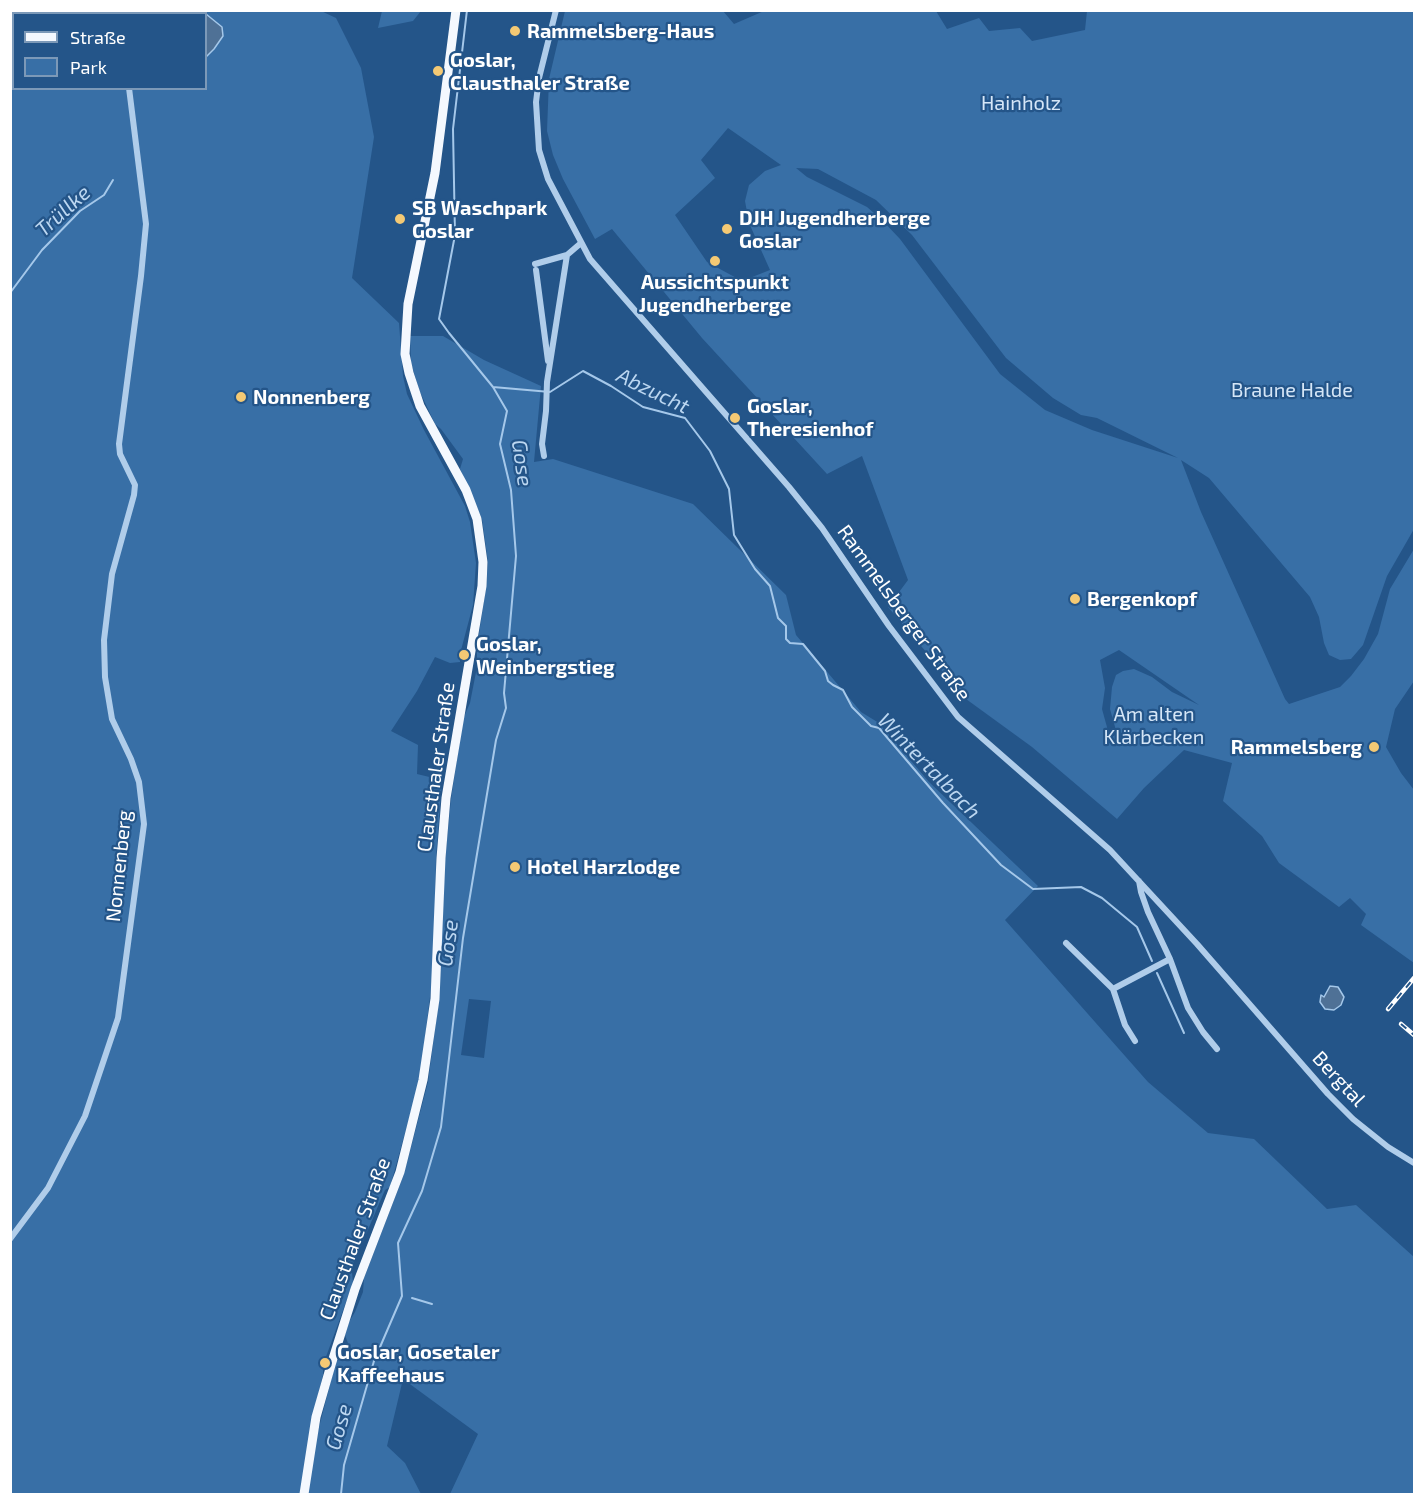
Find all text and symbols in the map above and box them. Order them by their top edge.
legend [12,12,207,90]
place label: Rammelsberg-Haus [527,19,714,43]
marker: Rammelsberg-Haus [508,24,522,38]
text: Straße [70,26,126,48]
place label: Goslar, Clausthaler Straße [450,48,630,95]
text: Park [70,56,107,78]
marker: Goslar, Clausthaler Straße [431,64,445,78]
park label: Hainholz [981,91,1061,115]
water label: Trüllke [30,180,96,242]
place label: SB Waschpark Goslar [412,196,547,243]
place label: DJH Jugendherberge Goslar [739,206,930,253]
marker: SB Waschpark Goslar [393,212,407,226]
marker: DJH Jugendherberge Goslar [720,222,734,236]
marker: Aussichtspunkt Jugendherberge [708,254,722,268]
place label: Aussichtspunkt Jugendherberge [639,270,791,317]
water label: Abzucht [613,363,693,419]
park label: Braune Halde [1231,378,1353,402]
place label: Nonnenberg [253,385,370,409]
marker: Nonnenberg [234,390,248,404]
place label: Goslar, Theresienhof [747,394,873,441]
marker: Goslar, Theresienhof [728,411,742,425]
water label: Gose [506,438,538,488]
street label: Rammelsberger Straße [832,520,976,706]
place label: Bergenkopf [1087,587,1197,611]
marker: Bergenkopf [1068,592,1082,606]
place label: Goslar, Weinbergstieg [476,632,615,679]
marker: Goslar, Weinbergstieg [457,648,471,662]
street label: Clausthaler Straße [412,681,460,853]
park label: Am alten Klärbecken [1104,702,1204,749]
water label: Wintertalbach [872,708,986,824]
place label: Rammelsberg [1231,735,1362,759]
marker: Rammelsberg [1367,740,1381,754]
street label: Nonnenberg [101,809,137,923]
place label: Hotel Harzlodge [527,855,680,879]
marker: Hotel Harzlodge [508,860,522,874]
water label: Gose [432,918,464,968]
street label: Bergtal [1307,1046,1371,1112]
street label: Clausthaler Straße [314,1154,396,1324]
place label: Goslar, Gosetaler Kaffeehaus [337,1340,500,1387]
marker: Goslar, Gosetaler Kaffeehaus [318,1356,332,1370]
water label: Gose [320,1401,358,1453]

